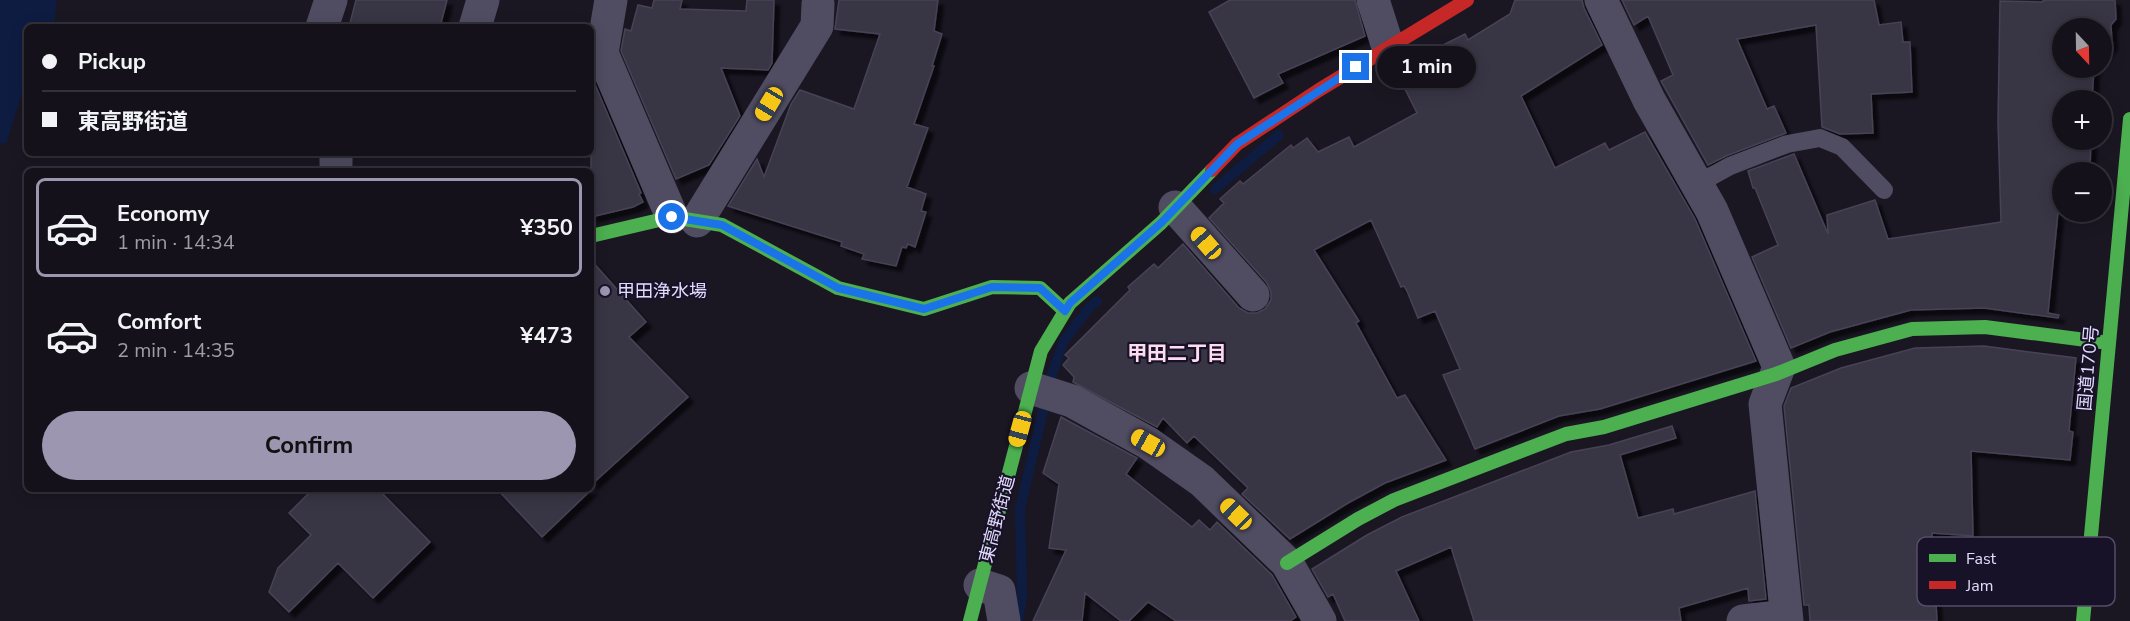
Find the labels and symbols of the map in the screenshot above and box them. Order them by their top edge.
north arrow [2052,18,2112,78]
callout: 1 min [1377,46,1476,88]
route end [1342,53,1369,80]
car [752,84,786,124]
route start [658,203,685,230]
car [1187,224,1225,262]
place label: 甲田浄水場 [617,279,707,303]
marker: 甲田浄水場 [598,284,612,298]
street label: 国道170号 [2072,324,2104,412]
district label: 甲田二丁目 [1127,340,1227,367]
car [1007,409,1033,449]
car [1128,426,1168,460]
street label: 東高野街道 [974,472,1020,566]
car [1217,495,1255,533]
legend [1917,537,2115,606]
text: Fast [1966,548,1997,570]
text: Jam [1965,575,1993,597]

